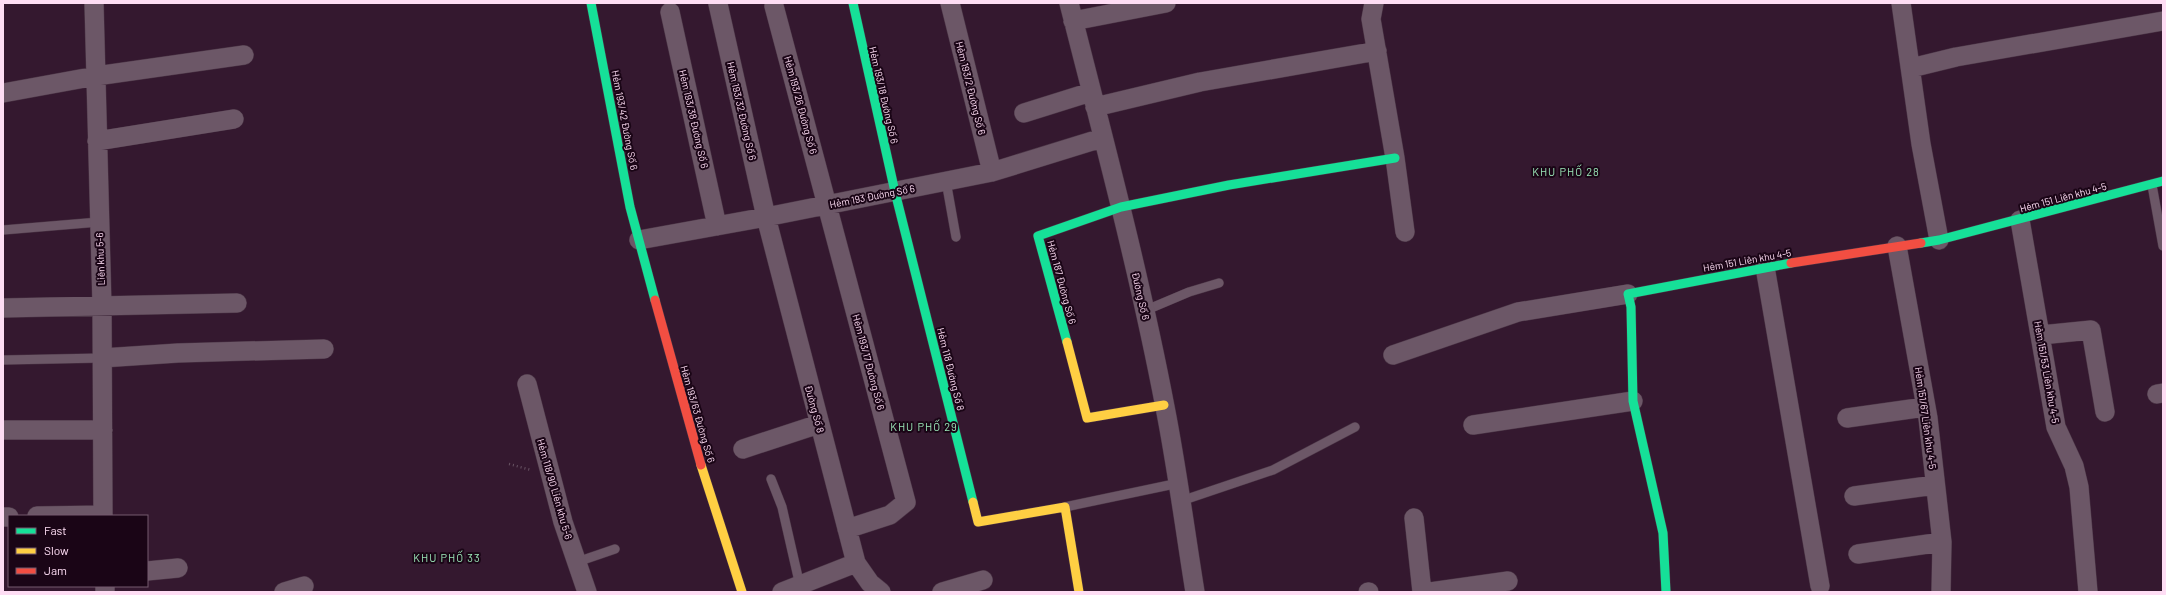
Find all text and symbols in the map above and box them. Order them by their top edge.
street label: Hẻm 193/2 Đường Số 6 [954,40,988,136]
street label: Hẻm 193/18 Đường Số 6 [867,45,901,145]
street label: Hẻm 193/26 Đường Số 6 [782,55,820,155]
street label: Hẻm 193/32 Đường Số 6 [725,60,759,162]
street label: Hẻm 193/38 Đường Số 6 [677,68,711,170]
street label: Hẻm 193/42 Đường Số 6 [609,69,641,171]
district label: KHU PHỐ 28 [1532,164,1600,178]
street label: Hẻm 151 Liên khu 4-5 [2018,180,2108,214]
street label: Hẻm 193 Đường Số 6 [828,182,916,210]
street label: Liên khu 5-6 [93,232,107,286]
street label: Hẻm 187 Đường Số 6 [1045,239,1079,325]
street label: Hẻm 151 Liên khu 4-5 [1702,246,1792,274]
street label: Đường Số 6 [1130,271,1152,321]
street label: Hẻm 193/17 Đường Số 6 [850,313,888,411]
street label: Hẻm 151/53 Liên khu 4-5 [2032,320,2062,424]
street label: Hẻm 118 Đường Số 8 [935,326,967,412]
street label: Hẻm 193/63 Đường Số 6 [678,364,718,464]
street label: Hẻm 151/67 Liên khu 4-5 [1913,366,1939,470]
street label: Đường Số 8 [803,384,827,434]
district label: KHU PHỐ 29 [890,419,958,433]
street label: Hẻm 118/90 Liên khu 5-6 [535,437,575,541]
legend [8,515,148,587]
text: Fast [44,523,67,537]
text: Slow [44,543,69,557]
district label: KHU PHỐ 33 [413,550,481,564]
text: Jam [44,563,67,577]

